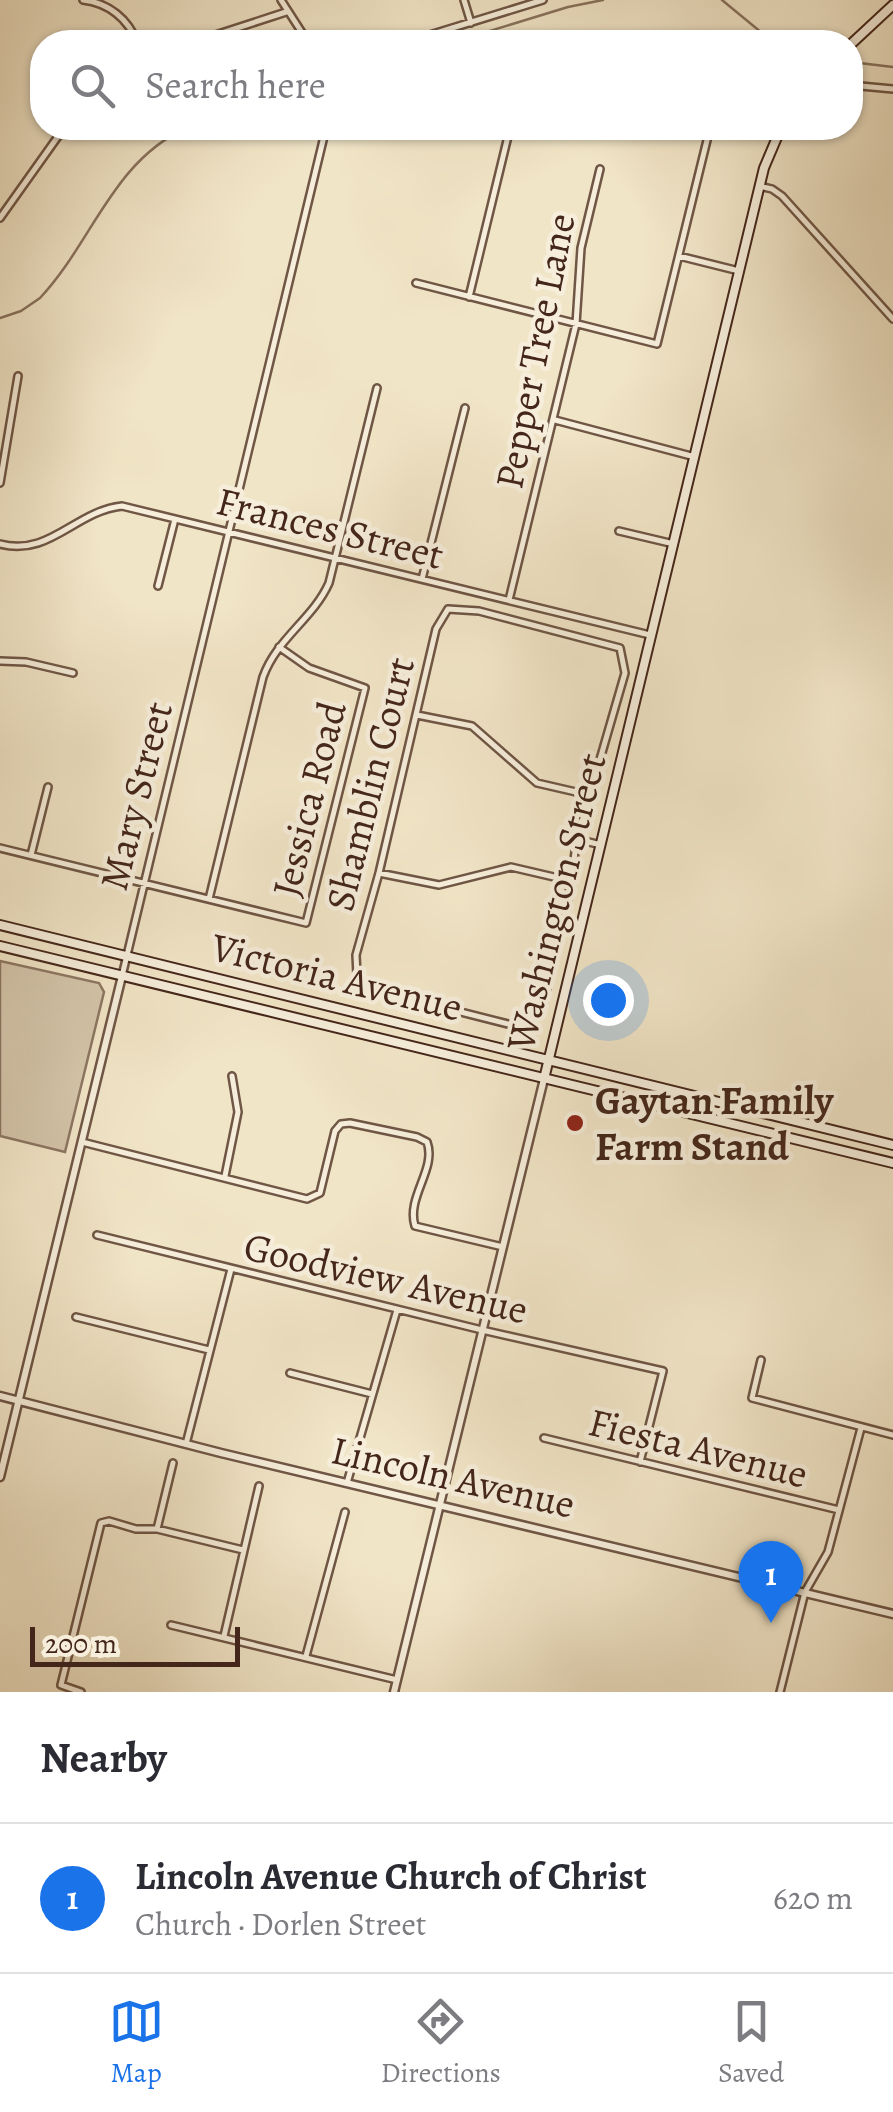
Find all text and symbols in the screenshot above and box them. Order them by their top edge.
search box [30,30,863,140]
icon: search [65,58,120,113]
text: Search here [145,59,326,111]
street label: Pepper Tree Lane [481,209,589,493]
street label: Frances Street [211,473,449,583]
street label: Shamblin Court [312,651,428,917]
street label: Jessica Road [258,695,360,902]
street label: Mary Street [86,696,186,896]
street label: Washington Street [492,748,620,1057]
street label: Victoria Avenue [205,919,468,1035]
your location [583,975,634,1026]
place label: Gaytan Family Farm Stand [595,1073,835,1174]
marker: Gaytan Family Farm Stand [564,1112,586,1134]
street label: Goodview Avenue [239,1219,533,1337]
street label: Fiesta Avenue [583,1394,813,1502]
street label: Lincoln Avenue [326,1422,580,1532]
pin: 1 [738,1540,804,1623]
scale bar [30,1622,240,1666]
text: 200 m [45,1625,117,1663]
text: Nearby [40,1729,167,1786]
text: Lincoln Avenue Church of Christ [135,1850,647,1902]
text: 1 [67,1876,78,1920]
text: 620 m [773,1876,853,1920]
text: Church · Dorlen Street [135,1902,426,1946]
tab: Map [109,1994,164,2092]
tab: Directions [381,1994,501,2092]
tab: Saved [718,1994,784,2092]

